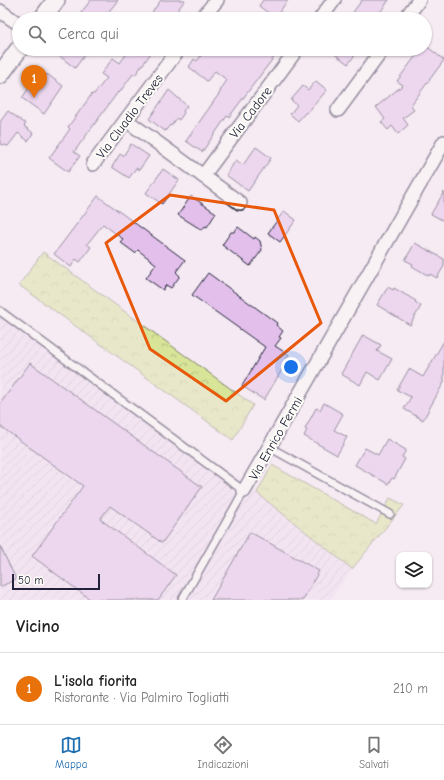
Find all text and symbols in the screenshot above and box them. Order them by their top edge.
search box [12,12,432,56]
icon: search [26,23,48,45]
text: Cerca qui [58,25,119,43]
pin: 1 [21,65,47,98]
street label: Via Cluadio Treves [93,71,166,161]
street label: Via Cadore [226,83,275,141]
your location [281,357,301,377]
street label: Via Enrico Fermi [246,394,305,483]
map controls [396,552,432,588]
button: layers [396,552,432,588]
scale bar [12,572,100,591]
text: 50 m [18,574,43,587]
text: Vicino [16,617,59,636]
text: L'isola fiorita [54,672,137,690]
text: 1 [26,681,32,696]
text: 210 m [393,681,428,696]
text: Ristorante · Via Palmiro Togliatti [54,690,229,705]
tab: Mappa [55,734,87,771]
tab: Indicazioni [198,734,249,771]
tab: Salvati [359,734,389,771]

